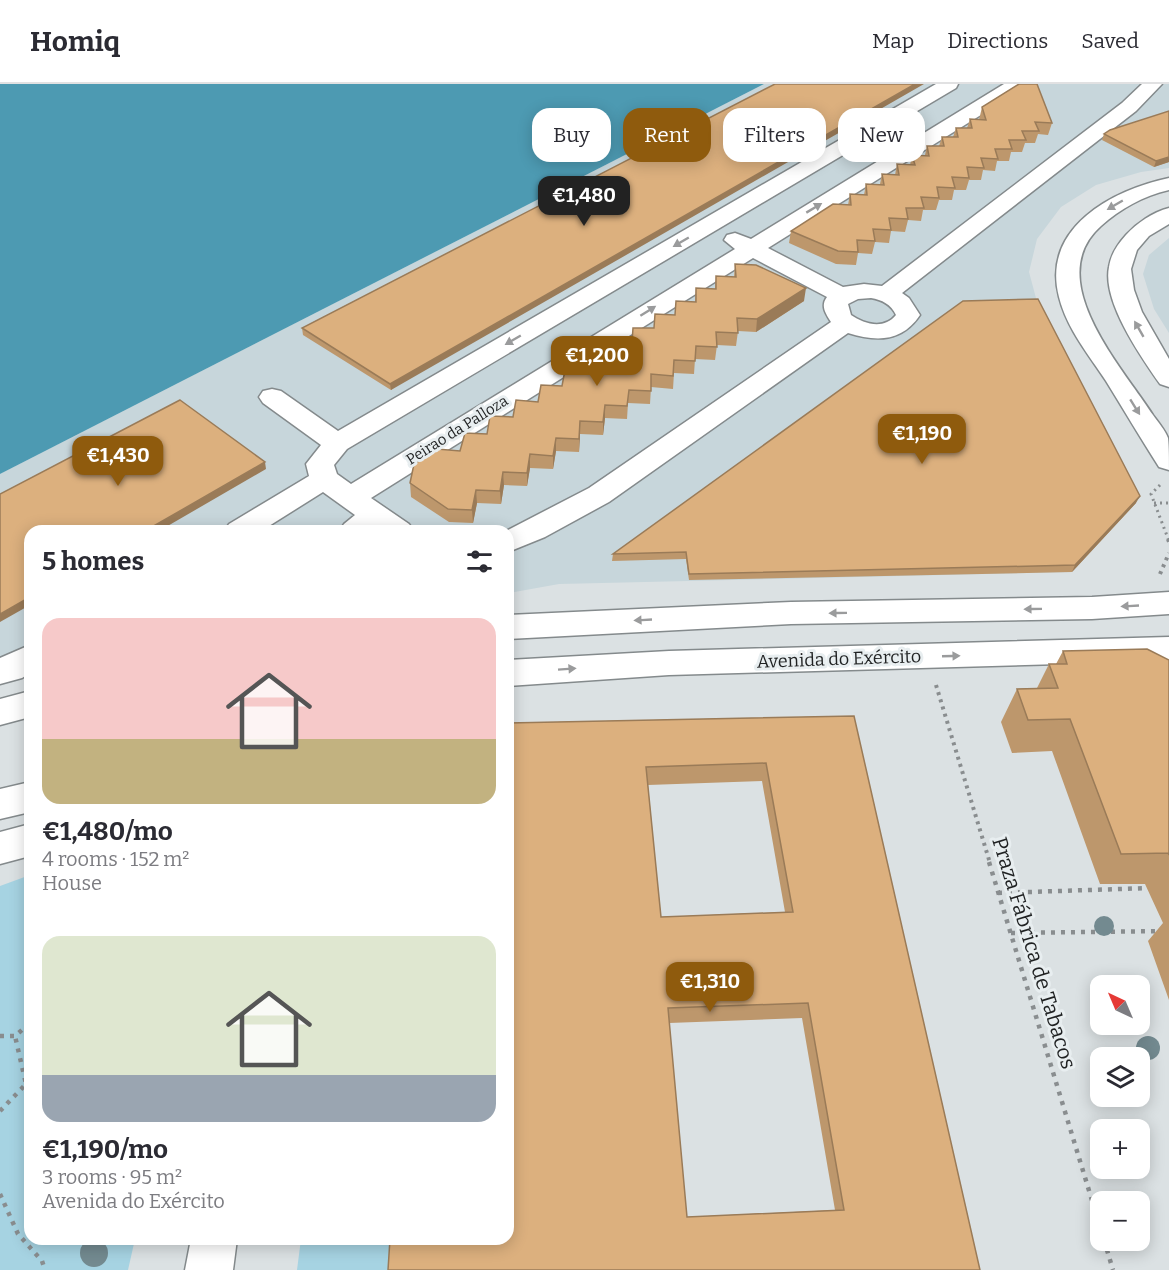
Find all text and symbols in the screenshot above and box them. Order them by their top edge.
text: Homiq [30,25,120,58]
text: Map [872,28,914,54]
text: Directions [947,28,1048,54]
text: Saved [1081,28,1139,54]
chip: Buy [532,108,611,162]
chip: Rent [623,108,711,162]
chip: Filters [723,108,826,162]
chip: New [838,108,925,162]
pin: €1,480 [535,176,633,227]
text: €1,480 [552,183,616,207]
one-way arrow [1106,200,1123,210]
one-way arrow [806,203,822,214]
one-way arrow [673,236,689,247]
one-way arrow [640,306,656,317]
one-way arrow [1134,320,1144,337]
one-way arrow [504,335,521,345]
pin: €1,200 [548,336,646,387]
text: €1,200 [565,343,629,367]
street label: Peirao da Palloza [403,391,511,469]
one-way arrow [1129,399,1141,415]
pin: €1,190 [873,414,971,465]
text: €1,190 [892,421,952,445]
pin: €1,430 [69,436,167,487]
text: €1,430 [86,443,150,467]
icon: filters [463,545,496,578]
text: 5 homes [42,546,144,577]
one-way arrow [1121,601,1140,610]
one-way arrow [1024,604,1043,614]
one-way arrow [829,608,848,617]
one-way arrow [634,616,653,625]
street label: Avenida do Exército [756,645,922,673]
one-way arrow [941,651,960,660]
icon: home [215,657,323,765]
one-way arrow [557,665,576,674]
text: €1,480/mo [42,816,173,847]
street label: Praza Fábrica de Tabacos [986,834,1082,1072]
text: 4 rooms · 152 m² [42,847,189,871]
text: House [42,871,102,895]
pin: €1,310 [661,962,759,1013]
text: €1,310 [680,969,740,993]
icon: home [215,975,323,1083]
north arrow [1090,975,1150,1035]
map controls [1090,975,1150,1251]
button: layers [1090,1047,1150,1107]
button: + [1090,1119,1150,1179]
text: €1,190/mo [42,1134,168,1165]
text: 3 rooms · 95 m² [42,1165,182,1189]
text: Avenida do Exército [42,1189,225,1213]
button: − [1090,1191,1150,1251]

